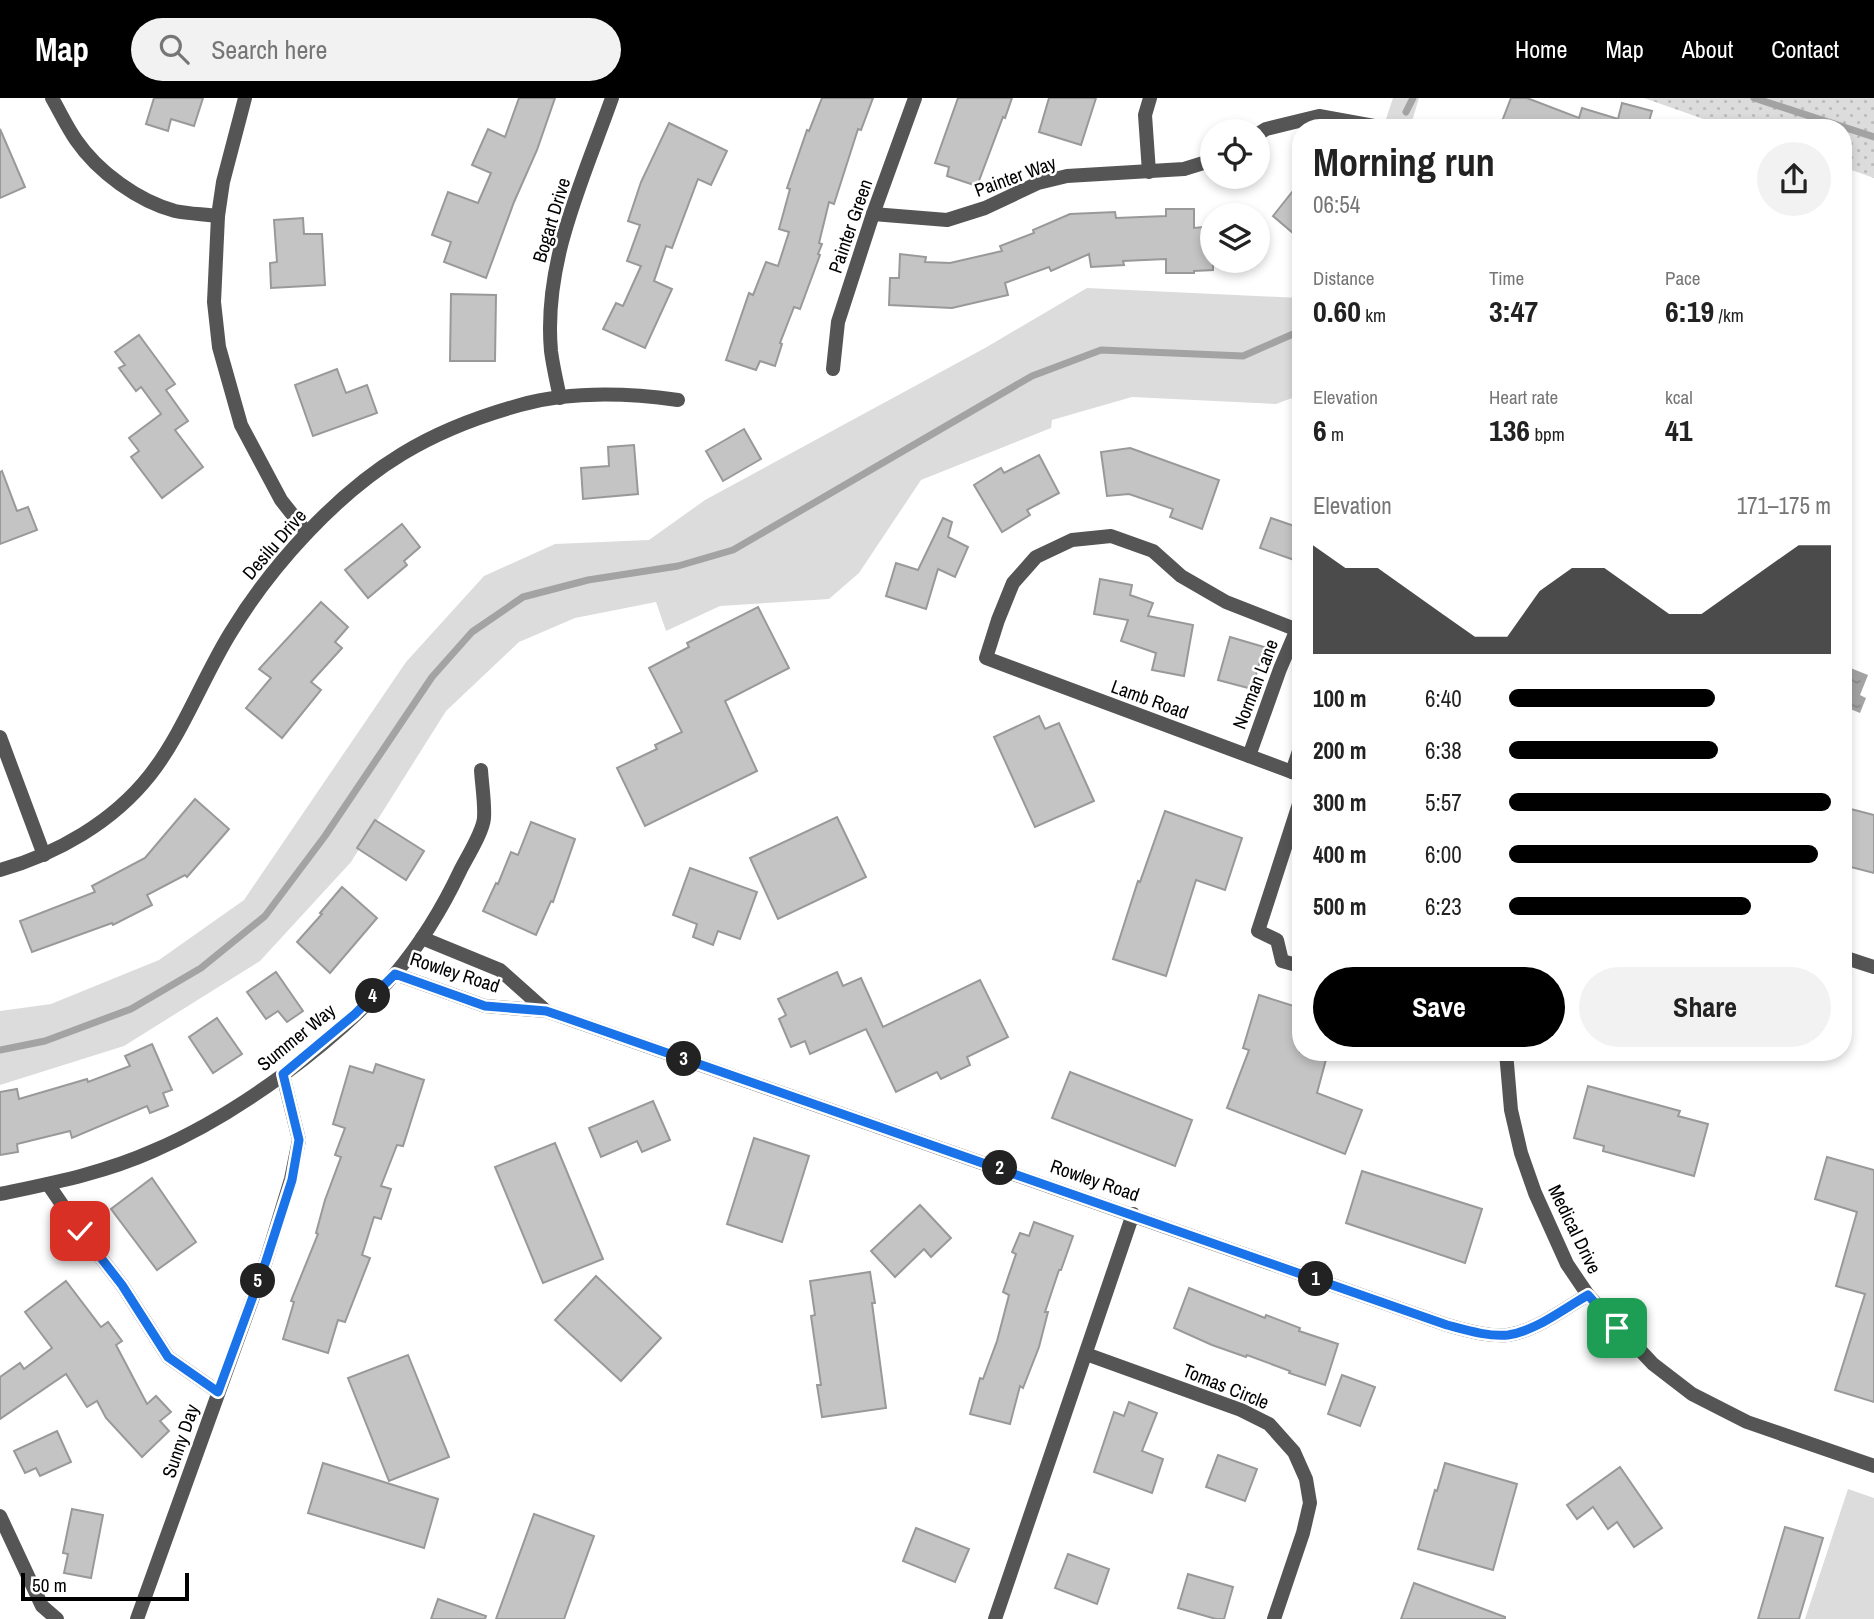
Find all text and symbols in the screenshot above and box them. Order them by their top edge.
search box [131,18,621,81]
text: Map [35,27,89,71]
icon: search [155,30,193,68]
text: Search here [211,32,327,67]
text: Home [1515,33,1567,65]
text: Map [1605,33,1644,65]
text: About [1682,33,1733,65]
text: Contact [1771,33,1839,65]
map controls [1200,119,1270,273]
button: locate [1200,119,1270,189]
text: Morning run [1313,137,1495,188]
button: share [1757,142,1831,216]
street label: Painter Way [971,149,1060,203]
street label: Bogart Drive [526,174,576,266]
street label: Painter Green [822,175,878,277]
text: 06:54 [1313,189,1360,220]
button: layers [1200,203,1270,273]
text: Distance [1313,265,1374,291]
text: Time [1489,265,1524,291]
text: Pace [1665,265,1701,291]
text: 0.60 [1313,291,1361,331]
text: 3:47 [1489,291,1538,331]
text: 6:19 [1665,291,1714,331]
text: km [1361,302,1386,328]
text: /km [1714,302,1744,328]
text: Elevation [1313,384,1378,410]
text: Heart rate [1489,384,1558,410]
text: kcal [1665,384,1693,410]
text: 6 [1313,410,1327,450]
text: 136 [1489,410,1530,450]
text: 41 [1665,410,1692,450]
text: m [1327,421,1344,447]
text: bpm [1530,421,1565,447]
text: Elevation [1313,490,1392,521]
text: 171–175 m [1737,490,1831,521]
street label: Desilu Drive [236,503,312,585]
street label: Norman Lane [1226,635,1284,733]
street label: Lamb Road [1108,673,1192,725]
text: 100 m [1313,683,1366,714]
text: 6:40 [1425,683,1462,714]
text: 200 m [1313,735,1366,766]
text: 6:38 [1425,735,1462,766]
text: 300 m [1313,787,1366,818]
text: 5:57 [1425,787,1462,818]
text: 400 m [1313,839,1366,870]
text: 6:00 [1425,839,1462,870]
text: 500 m [1313,891,1366,922]
text: 6:23 [1425,891,1462,922]
street label: Rowley Road [407,945,503,999]
button: Save [1313,967,1565,1047]
button: Share [1579,967,1831,1047]
pin: 4 [356,978,390,1014]
text: 4 [368,982,377,1008]
street label: Summer Way [251,997,341,1077]
pin: 3 [666,1042,702,1076]
text: 3 [679,1045,688,1071]
pin: 2 [982,1150,1018,1186]
street label: Rowley Road [1047,1153,1143,1207]
text: 2 [995,1154,1004,1180]
street label: Medical Drive [1542,1180,1608,1278]
pin [50,1201,110,1261]
icon: check [61,1212,99,1250]
pin: 1 [1298,1262,1334,1296]
pin: 5 [240,1264,276,1298]
text: 1 [1311,1265,1320,1291]
text: 5 [253,1267,262,1293]
pin [1587,1298,1647,1358]
icon: arrive [1598,1309,1636,1347]
street label: Tomas Circle [1179,1357,1273,1415]
street label: Sunny Day [155,1401,205,1481]
scale bar [21,1570,189,1602]
text: 50 m [32,1572,67,1598]

